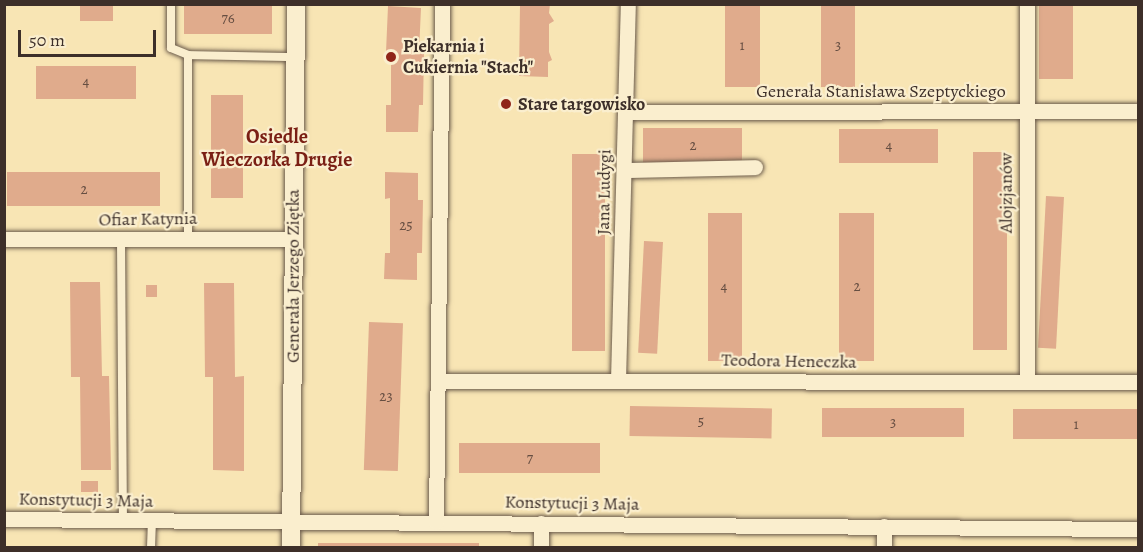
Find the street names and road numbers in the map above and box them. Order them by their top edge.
street label: Generała Stanisława Szeptyckiego [756,80,1006,102]
street label: Jana Ludygi [592,149,616,235]
street label: Alojzjanów [995,153,1017,233]
street label: Generała Jerzego Ziętka [282,189,304,363]
street label: Ofiar Katynia [98,207,198,231]
street label: Teodora Heneczka [721,349,857,373]
street label: Konstytucji 3 Maja [19,488,153,512]
street label: Konstytucji 3 Maja [505,491,639,515]

